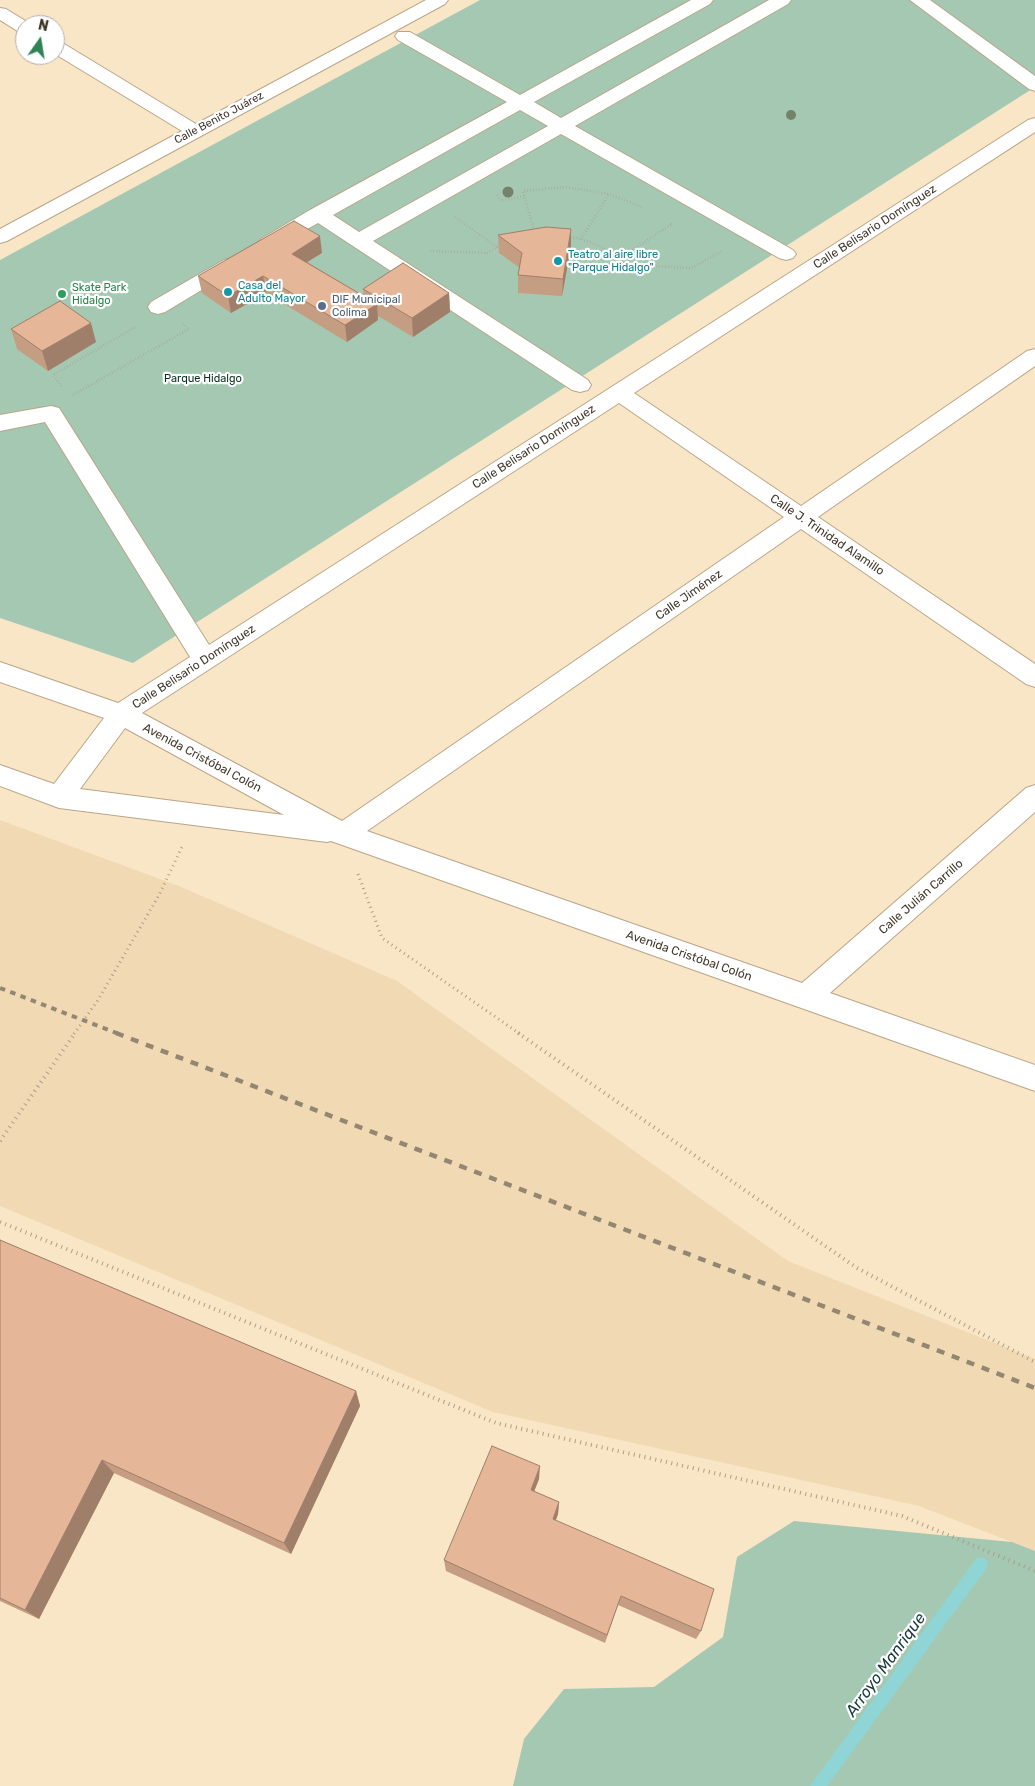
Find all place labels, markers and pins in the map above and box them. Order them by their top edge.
place label: Teatro al aire libre "Parque Hidalgo" [568,248,658,274]
marker: Teatro al aire libre "Parque Hidalgo" [552,255,564,267]
place label: Casa del Adulto Mayor [238,279,306,305]
place label: Skate Park Hidalgo [72,281,126,307]
marker: Casa del Adulto Mayor [222,286,234,298]
marker: Skate Park Hidalgo [56,288,68,300]
place label: DIF Municipal Colima [332,293,400,319]
marker: DIF Municipal Colima [316,300,328,312]

